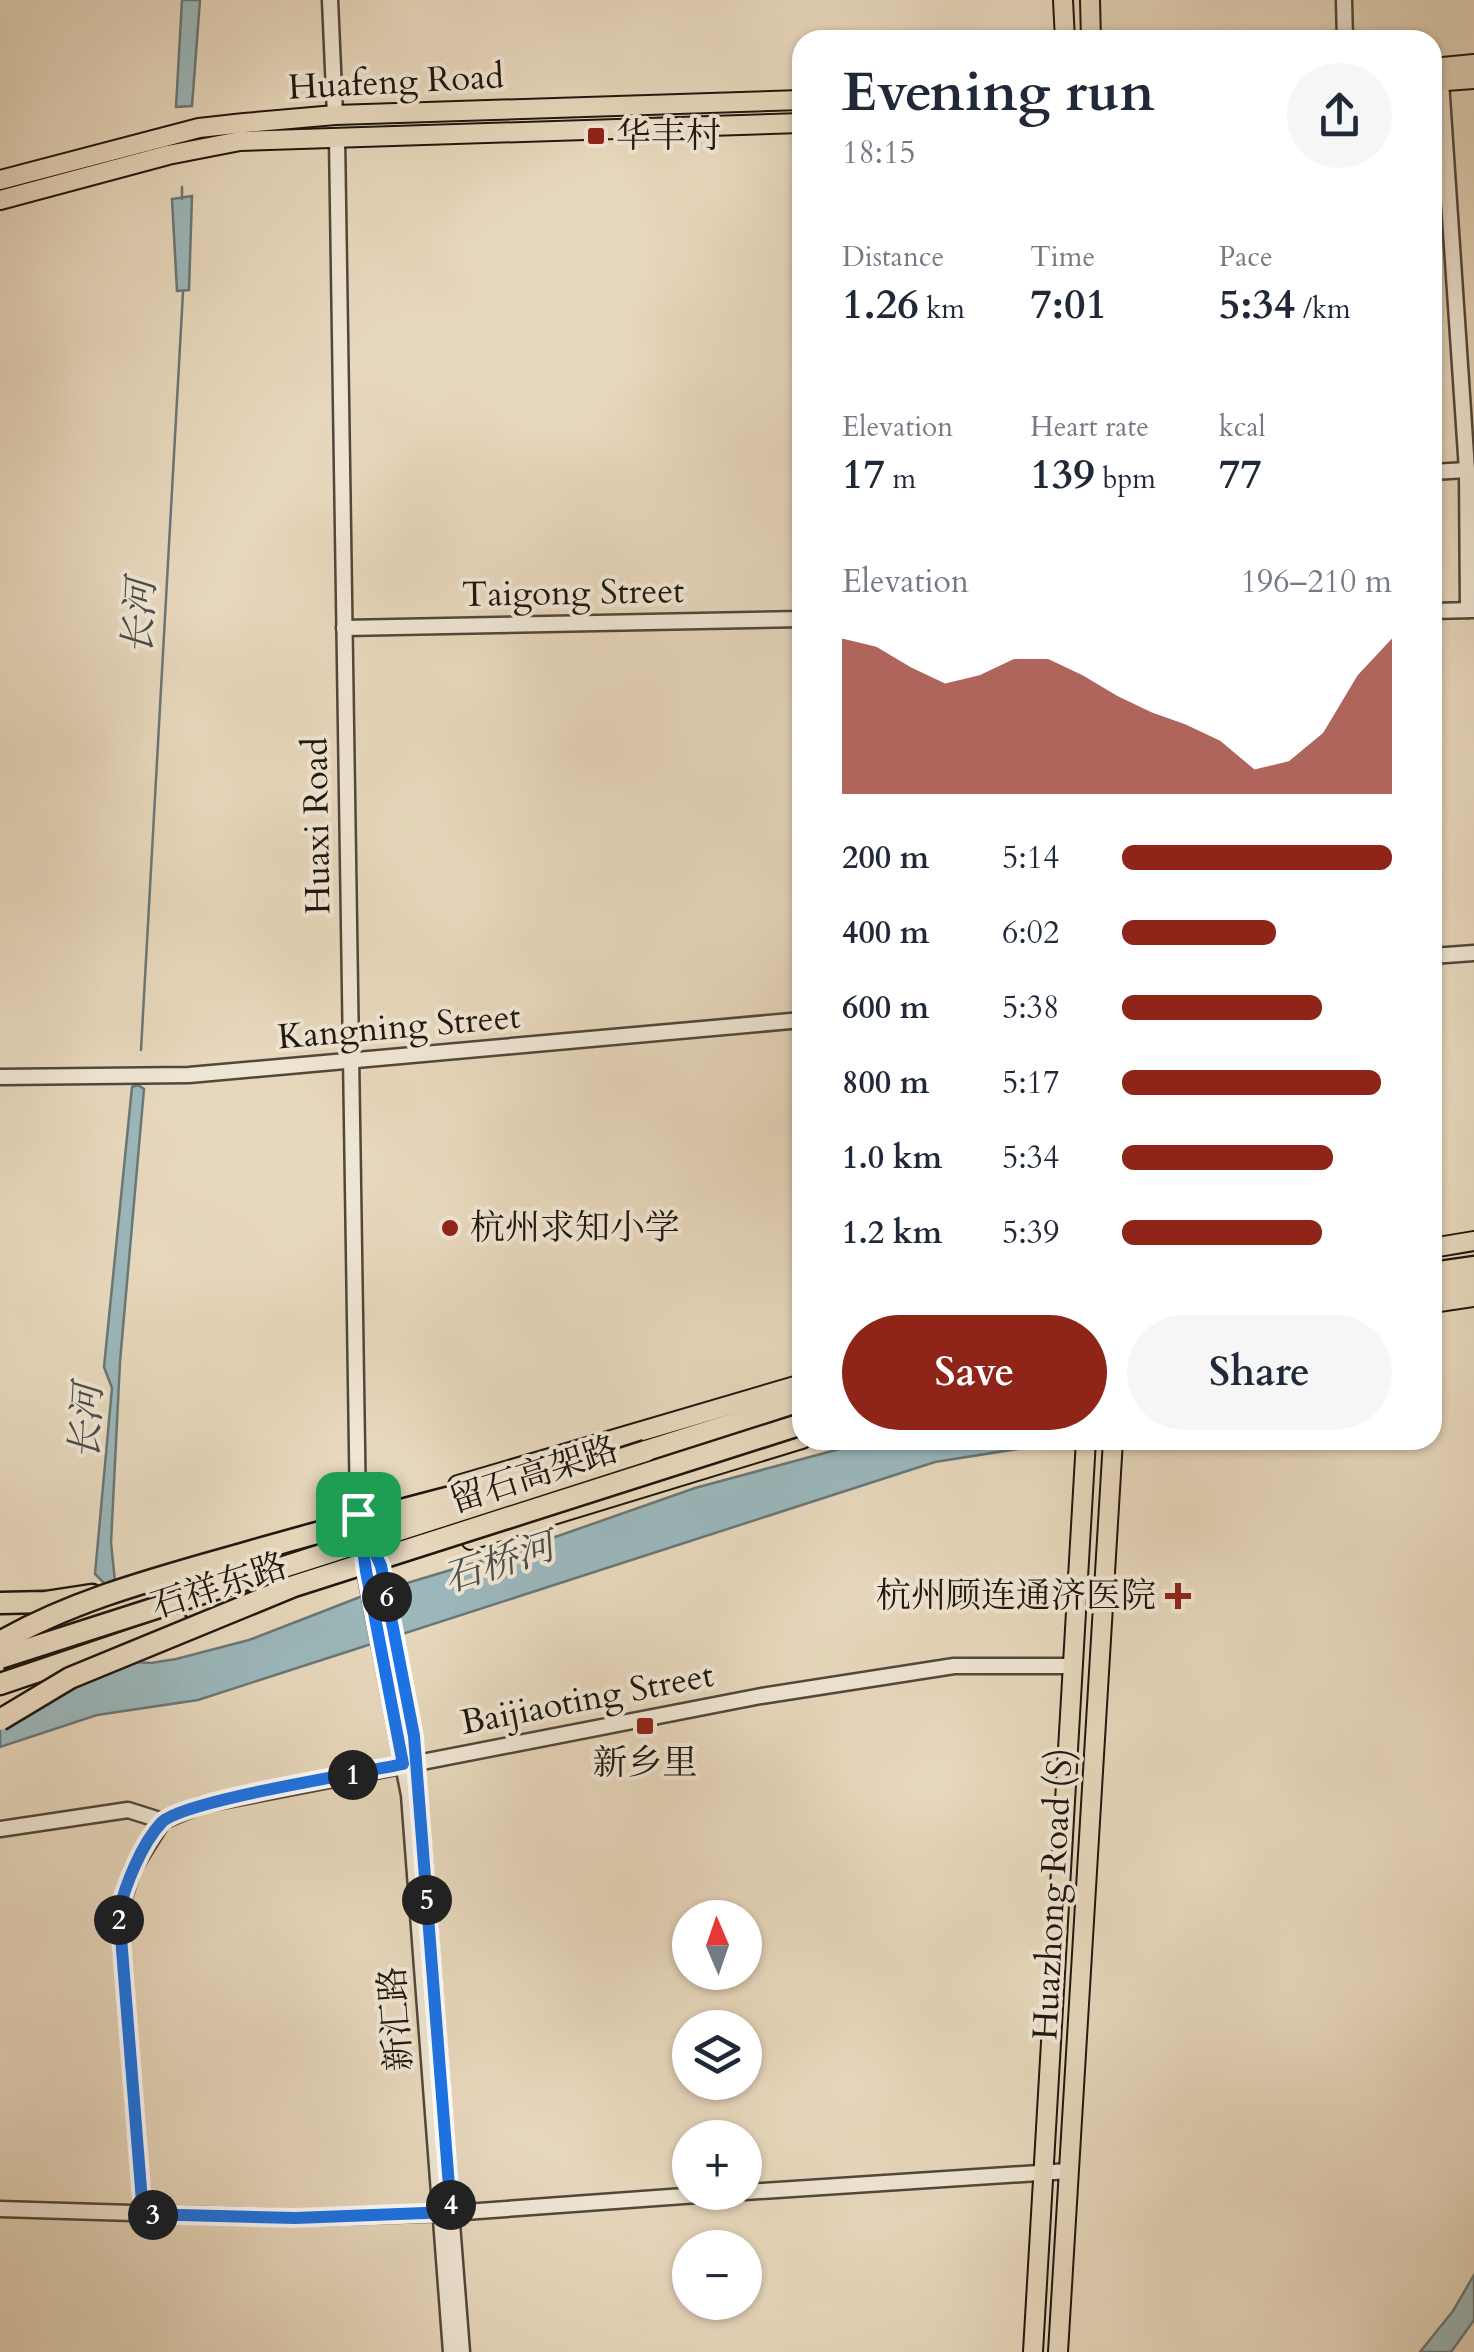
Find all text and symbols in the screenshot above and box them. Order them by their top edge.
street label: Huafeng Road [287,52,505,112]
text: Evening run [842,56,1155,130]
button: share [1287,63,1392,168]
place label: 华丰村 [616,112,721,160]
marker: 华丰村 [585,125,607,147]
text: 18:15 [842,131,916,175]
text: Distance [842,238,944,276]
text: Time [1030,238,1095,276]
text: Pace [1219,238,1273,276]
text: 1.26 [842,276,919,333]
text: 7:01 [1030,276,1107,333]
text: 5:34 [1219,276,1295,333]
text: km [919,290,965,328]
text: /km [1295,290,1351,328]
text: Elevation [842,408,953,446]
text: Heart rate [1030,408,1149,446]
text: kcal [1219,408,1266,446]
text: 17 [842,446,885,503]
text: 139 [1030,446,1095,503]
text: 77 [1219,446,1262,503]
text: m [885,460,916,498]
text: bpm [1095,460,1156,498]
text: Elevation [842,560,969,604]
text: 196–210 m [1240,560,1392,604]
street label: Taigong Street [461,567,685,619]
water label: 长河 [112,572,168,656]
street label: Huaxi Road [291,737,343,915]
text: 200 m [842,836,929,880]
text: 5:14 [1002,836,1059,880]
text: 400 m [842,911,929,955]
text: 6:02 [1002,911,1059,955]
text: 600 m [842,986,929,1030]
text: 5:38 [1002,986,1059,1030]
street label: Kangning Street [276,992,522,1062]
text: 800 m [842,1061,929,1105]
text: 5:17 [1002,1061,1059,1105]
text: 1.0 km [842,1136,942,1180]
text: 5:34 [1002,1136,1059,1180]
place label: 杭州求知小学 [470,1204,680,1252]
text: 1.2 km [842,1211,942,1255]
text: 5:39 [1002,1211,1059,1255]
marker: 杭州求知小学 [439,1217,461,1239]
button: Save [842,1315,1107,1430]
button: Share [1127,1315,1392,1430]
water label: 长河 [59,1377,115,1461]
street label: 留石高架路 [443,1425,625,1525]
pin [316,1472,401,1557]
icon: arrive [331,1487,386,1542]
water label: 石桥河 [437,1519,567,1605]
street label: 石祥东路 [145,1542,293,1630]
pin: 6 [362,1572,412,1622]
place label: 杭州顾连通济医院 [876,1572,1156,1620]
text: 6 [380,1578,394,1616]
marker: 杭州顾连通济医院 [1165,1583,1191,1609]
street label: Baijiaoting Street [457,1651,717,1747]
marker: 新乡里 [634,1715,656,1737]
place label: 新乡里 [592,1739,698,1787]
street label: Huazhong Road (S) [1021,1747,1085,2041]
pin: 1 [328,1750,378,1800]
text: 1 [346,1756,360,1794]
pin: 5 [402,1875,452,1925]
text: 5 [420,1881,434,1919]
pin: 2 [94,1895,144,1945]
north arrow [672,1900,762,1990]
map controls [672,1900,762,2320]
text: 2 [112,1901,126,1939]
street label: 新汇路 [368,1965,424,2073]
button: layers [672,2010,762,2100]
button: + [672,2120,762,2210]
pin: 4 [426,2180,476,2230]
text: 4 [444,2186,458,2224]
pin: 3 [128,2190,178,2240]
text: 3 [146,2196,160,2234]
button: − [672,2230,762,2320]

